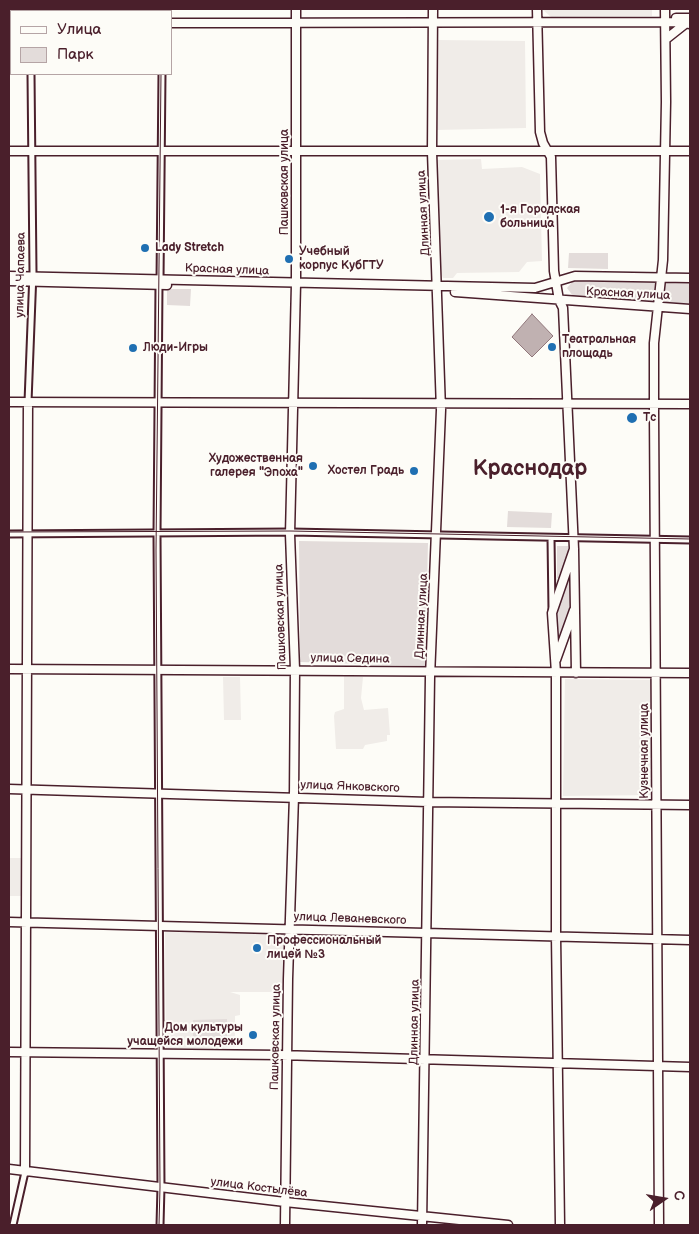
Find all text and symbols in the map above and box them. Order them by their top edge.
legend [10,10,172,75]
text: Улица [57,20,101,39]
text: Парк [57,45,94,64]
street label: Пашковская улица [278,129,292,235]
street label: Длинная улица [415,170,433,256]
place label: 1-я Городская больница [500,203,580,231]
marker: 1-я Городская больница [482,210,496,224]
street label: улица Чапаева [13,232,29,318]
place label: Lady Stretch [155,241,224,255]
marker: Lady Stretch [139,242,151,254]
place label: Учебный корпус КубГТУ [299,245,383,273]
marker: Учебный корпус КубГТУ [283,253,295,265]
street label: Красная улица [185,261,269,279]
street label: Красная улица [585,285,671,303]
place label: Театральная площадь [562,333,636,361]
place label: Люди-Игры [143,341,208,355]
marker: Театральная площадь [546,341,558,353]
marker: Люди-Игры [127,342,139,354]
marker: Тс [625,411,639,425]
place label: Тс [643,411,656,425]
place label: Художественная галерея "Эпоха" [209,452,303,480]
district label: Краснодар [473,456,587,482]
marker: Художественная галерея "Эпоха" [307,460,319,472]
place label: Хостел Градь [328,464,404,478]
marker: Хостел Градь [408,465,420,477]
street label: Пашковская улица [272,564,290,670]
street label: Длинная улица [413,573,431,659]
street label: улица Седина [310,651,390,667]
street label: Кузнечная улица [638,703,652,799]
street label: улица Янковского [300,778,400,796]
street label: улица Леваневского [293,910,407,928]
place label: Профессиональный лицей №3 [267,934,382,962]
marker: Профессиональный лицей №3 [251,942,263,954]
street label: Длинная улица [407,979,423,1065]
street label: Пашковская улица [268,984,284,1090]
place label: Дом культуры учащейся молодежи [127,1021,243,1049]
marker: Дом культуры учащейся молодежи [247,1029,259,1041]
north arrow [639,1174,689,1224]
street label: улица Костылёва [210,1175,308,1201]
text: С [670,1189,688,1202]

